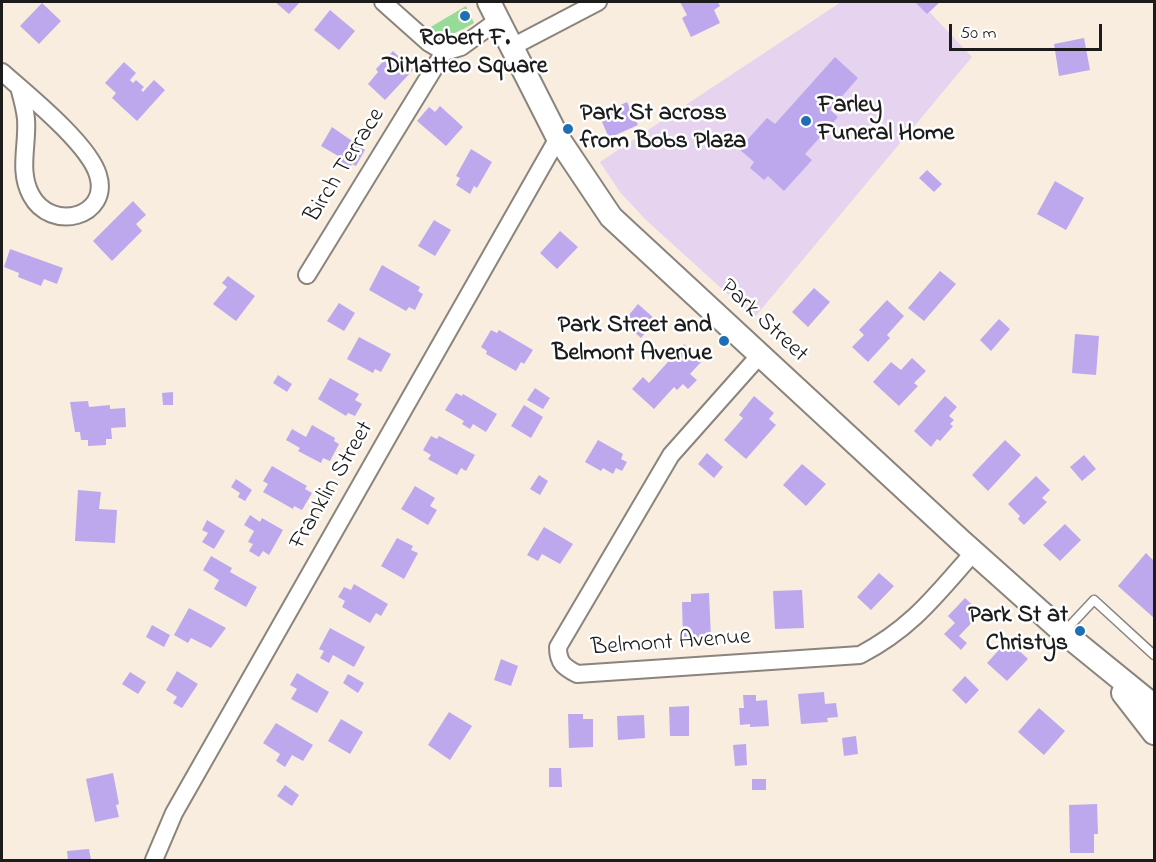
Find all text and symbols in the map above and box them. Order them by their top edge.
marker: Robert F. DiMatteo Square [458,9,472,23]
scale bar [952,12,1105,50]
text: 50 m [960,21,997,47]
place label: Robert F. DiMatteo Square [382,26,548,82]
place label: Farley Funeral Home [818,93,954,149]
place label: Park St across from Bobs Plaza [580,101,746,157]
street label: Birch Terrace [299,103,393,229]
marker: Farley Funeral Home [799,114,813,128]
marker: Park St across from Bobs Plaza [561,122,575,136]
street label: Park Street [713,274,813,370]
place label: Park Street and Belmont Avenue [552,313,712,369]
marker: Park Street and Belmont Avenue [717,334,731,348]
street label: Franklin Street [285,417,381,555]
place label: Park St at Christys [968,603,1068,659]
street label: Belmont Avenue [590,624,752,664]
marker: Park St at Christys [1073,624,1087,638]

